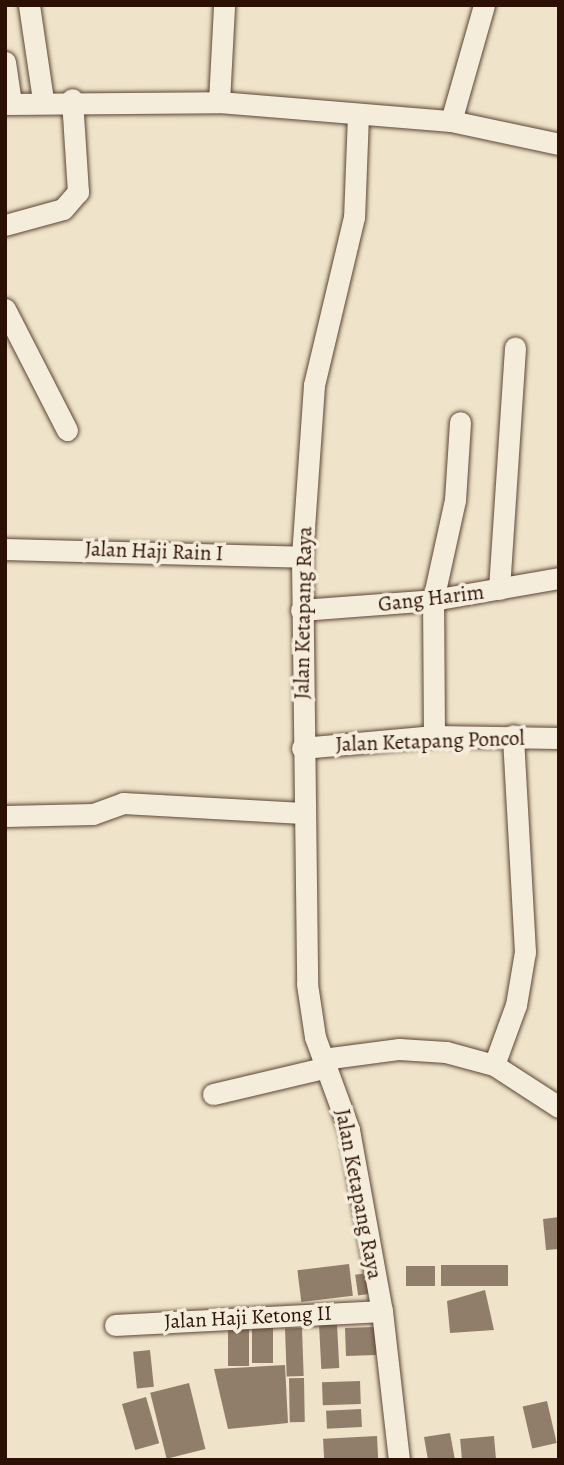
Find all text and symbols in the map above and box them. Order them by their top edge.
street label: Jalan Ketapang Raya [289,526,317,700]
street label: Jalan Haji Rain I [84,536,224,566]
street label: Gang Harim [377,579,485,617]
street label: Jalan Ketapang Poncol [335,725,525,757]
street label: Jalan Ketapang Raya [330,1107,388,1281]
street label: Jalan Haji Ketong II [164,1300,332,1334]

